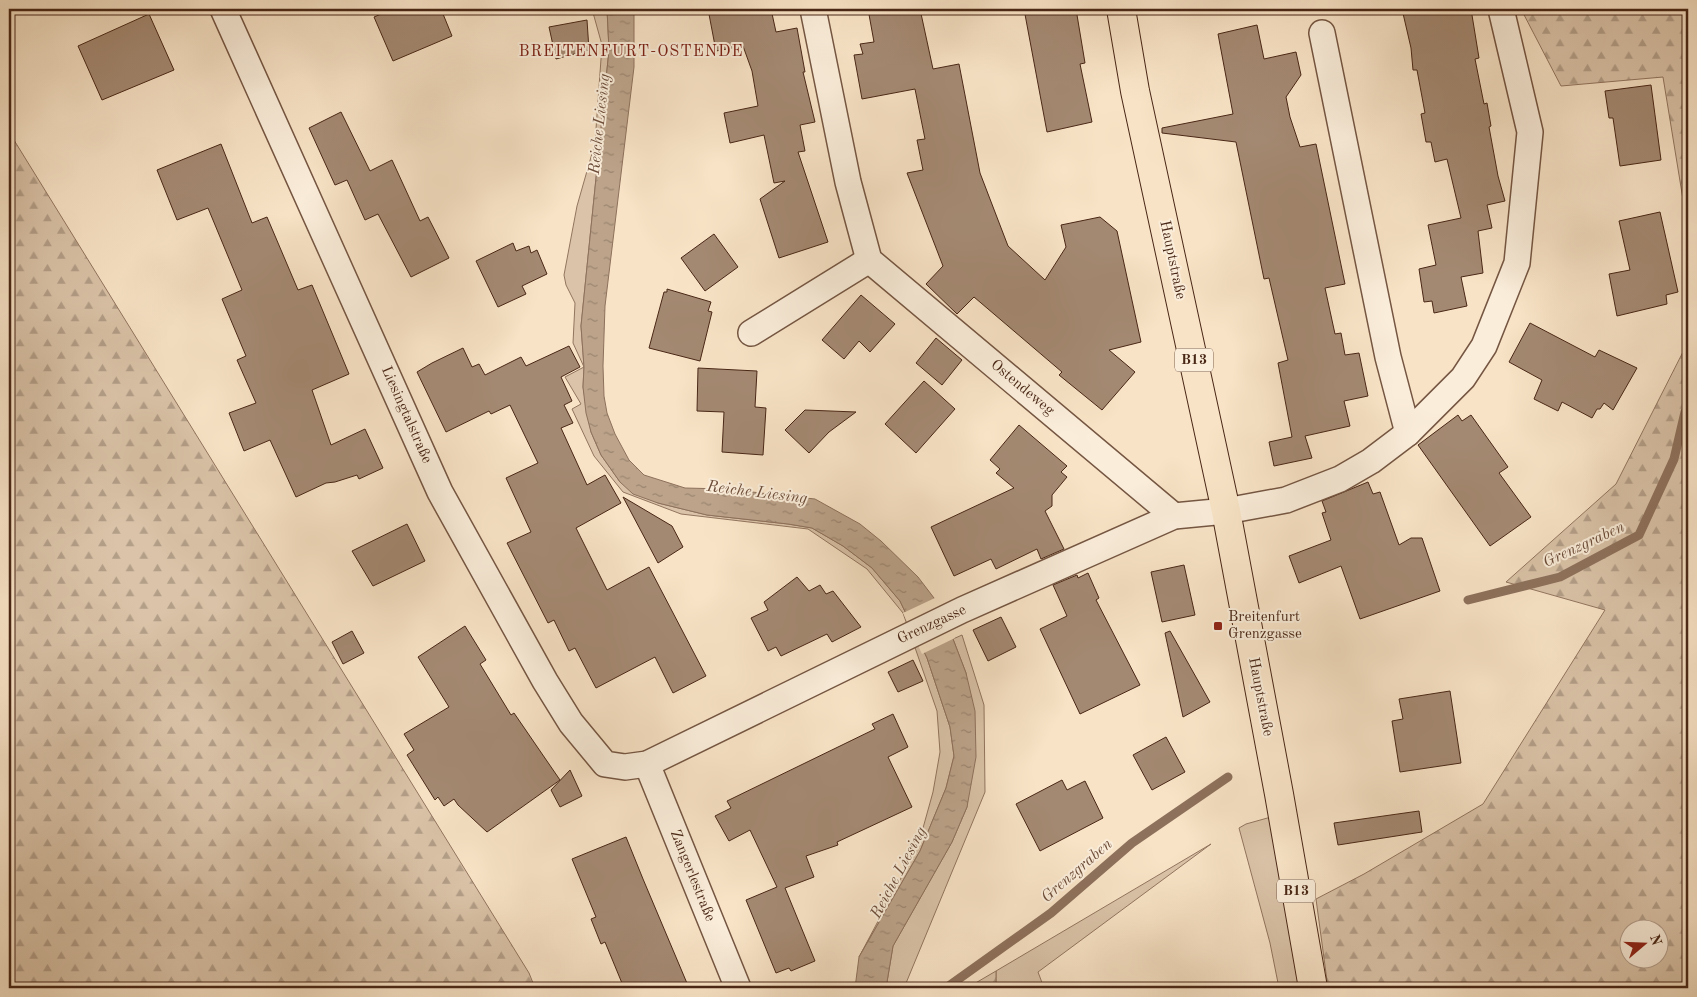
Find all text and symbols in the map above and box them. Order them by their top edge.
district label: BREITENFURT-OSTENDE [518,44,744,60]
water label: Reiche Liesing [587,73,613,176]
street label: Hauptstraße [1156,219,1188,301]
road number: B13 [1175,348,1213,372]
street label: Ostendeweg [987,357,1057,419]
street label: Liesingtalstraße [378,364,434,466]
water label: Reiche Liesing [705,479,808,507]
water label: Grenzgraben [1541,519,1627,571]
street label: Grenzgasse [895,603,969,647]
place label: Breitenfurt Grenzgasse [1228,610,1302,642]
marker: Breitenfurt Grenzgasse [1212,620,1224,632]
street label: Hauptstraße [1245,656,1275,738]
water label: Reiche Liesing [868,824,930,922]
street label: Zangerlestraße [667,828,717,924]
water label: Grenzgraben [1039,836,1115,906]
road number: B13 [1277,879,1315,902]
north arrow [1620,920,1670,970]
text: N [1647,933,1664,948]

